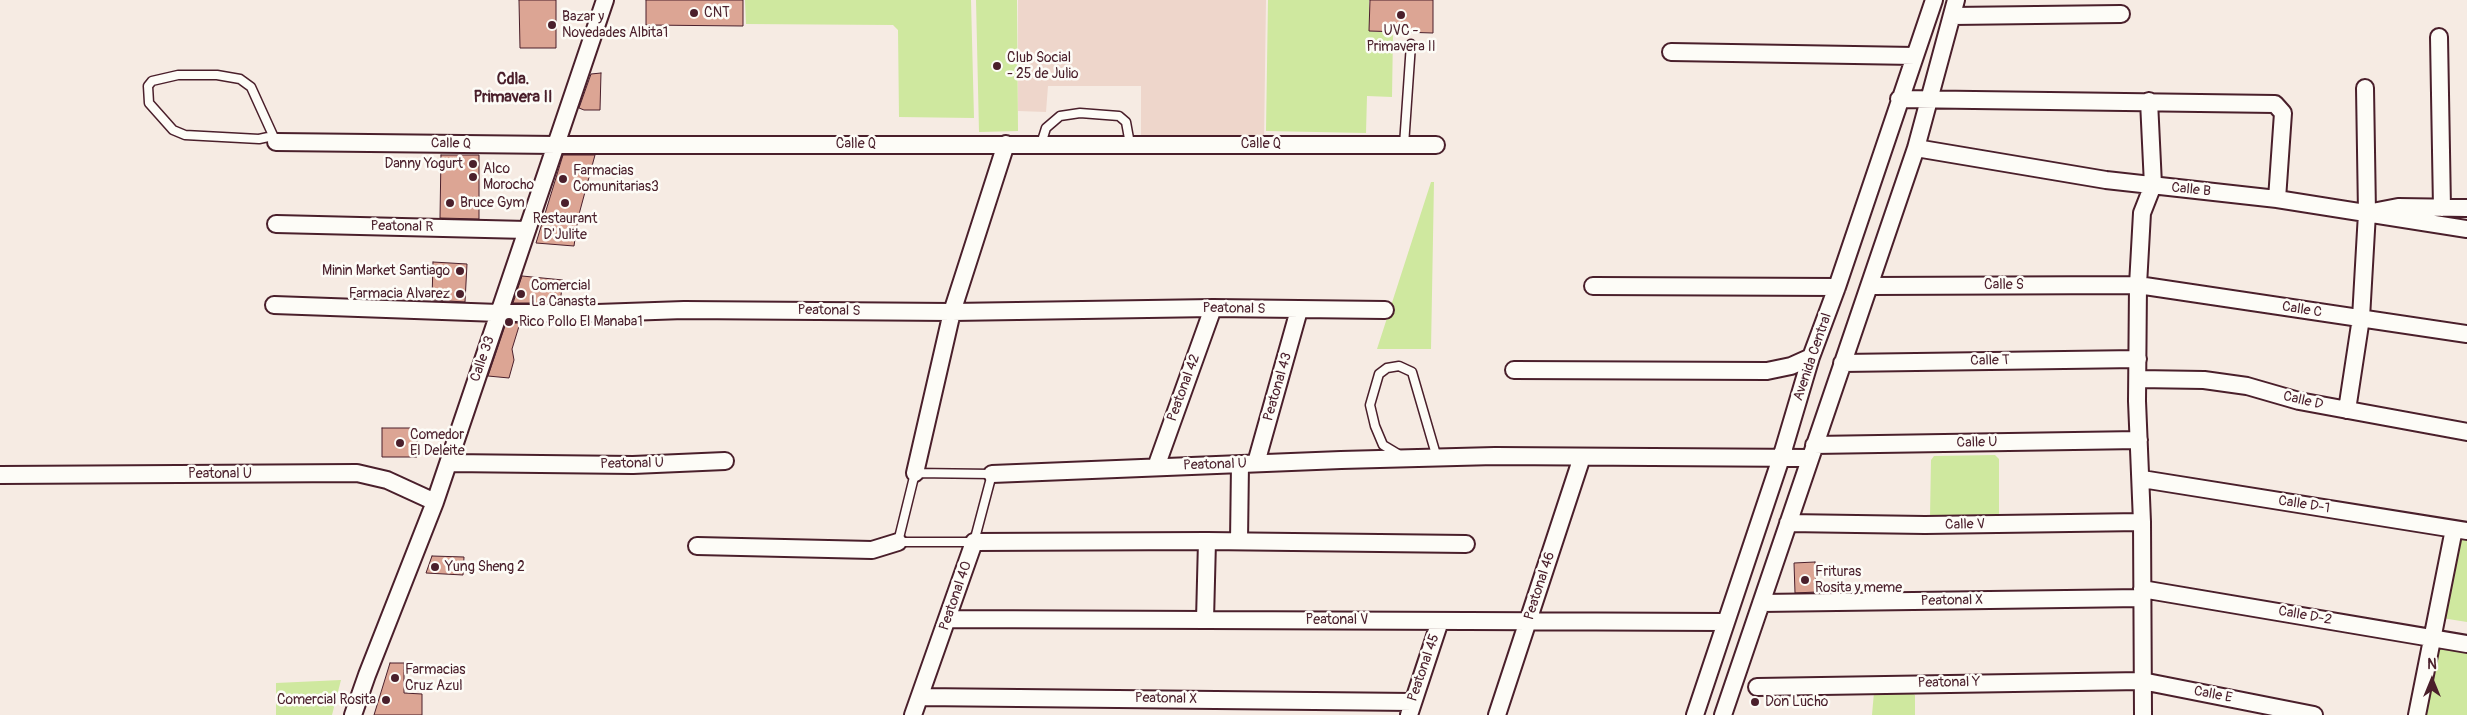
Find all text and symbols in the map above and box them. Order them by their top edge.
place label: CNT [704,5,730,21]
marker: CNT [688,7,700,19]
place label: Bazar y Novedades Albita1 [562,9,668,41]
marker: UVC - Primavera II [1395,9,1407,21]
marker: Bazar y Novedades Albita1 [546,19,558,31]
place label: UVC - Primavera II [1366,23,1436,56]
place label: Club Social - 25 de Julio [1007,50,1078,82]
marker: Club Social - 25 de Julio [991,60,1003,72]
district label: Cdla. Primavera II [473,70,553,108]
street label: Calle Q [431,135,471,153]
street label: Calle Q [836,136,876,152]
street label: Calle Q [1241,136,1281,152]
place label: Danny Yogurt [384,156,463,172]
marker: Danny Yogurt [467,158,479,170]
place label: Alco Morocho [483,161,534,193]
place label: Farmacias Comunitarias3 [573,163,659,196]
marker: Alco Morocho [467,171,479,183]
marker: Farmacias Comunitarias3 [557,173,569,185]
street label: Calle B [2170,180,2212,200]
place label: Bruce Gym [460,195,525,211]
marker: Bruce Gym [444,197,456,209]
marker: Restaurant D'Julite [559,197,571,209]
place label: Restaurant D'Julite [533,211,597,243]
street label: Peatonal R [371,218,433,236]
place label: Minin Market Santiago [322,263,450,279]
marker: Minin Market Santiago [454,265,466,277]
street label: Calle S [1984,277,2024,293]
place label: Comercial La Canasta [531,278,596,310]
place label: Farmacia Alvarez [349,286,450,302]
marker: Farmacia Alvarez [454,288,466,300]
marker: Comercial La Canasta [515,288,527,300]
street label: Calle C [2281,299,2323,321]
street label: Peatonal S [1203,300,1265,318]
street label: Peatonal S [798,302,860,320]
street label: Avenida Central [1790,311,1836,403]
place label: Rico Pollo El Manaba1 [519,314,643,330]
marker: Rico Pollo El Manaba1 [503,316,515,328]
street label: Calle 33 [467,334,499,384]
street label: Peatonal 43 [1260,351,1296,423]
street label: Peatonal 42 [1164,352,1204,424]
street label: Calle T [1970,352,2010,370]
street label: Calle D [2281,388,2325,414]
place label: Comedor El Deleite [410,427,465,460]
street label: Calle U [1956,434,1998,452]
marker: Comedor El Deleite [394,437,406,449]
street label: Peatonal U [600,455,664,473]
street label: Peatonal U [1183,455,1247,475]
street label: Peatonal U [188,466,252,482]
street label: Calle D-1 [2277,493,2331,517]
street label: Calle V [1945,516,1985,534]
street label: Peatonal 46 [1521,550,1559,622]
place label: Yung Sheng 2 [445,559,525,575]
street label: Peatonal 40 [936,559,976,633]
marker: Yung Sheng 2 [429,561,441,573]
place label: Frituras Rosita y meme [1815,564,1902,596]
marker: Frituras Rosita y meme [1799,574,1811,586]
street label: Peatonal X [1921,592,1983,610]
street label: Calle D-2 [2277,603,2333,629]
street label: Peatonal V [1306,612,1368,628]
street label: Peatonal 45 [1405,632,1443,704]
north arrow [2407,655,2457,705]
text: N [2427,656,2437,673]
place label: Farmacias Cruz Azul [405,662,465,694]
marker: Farmacias Cruz Azul [389,672,401,684]
street label: Peatonal Y [1918,674,1980,692]
street label: Calle E [2192,683,2234,707]
street label: Peatonal X [1135,690,1197,708]
place label: Comercial Rosita [277,692,376,708]
marker: Comercial Rosita [380,694,392,706]
place label: Don Lucho [1765,694,1828,710]
marker: Don Lucho [1749,696,1761,708]

